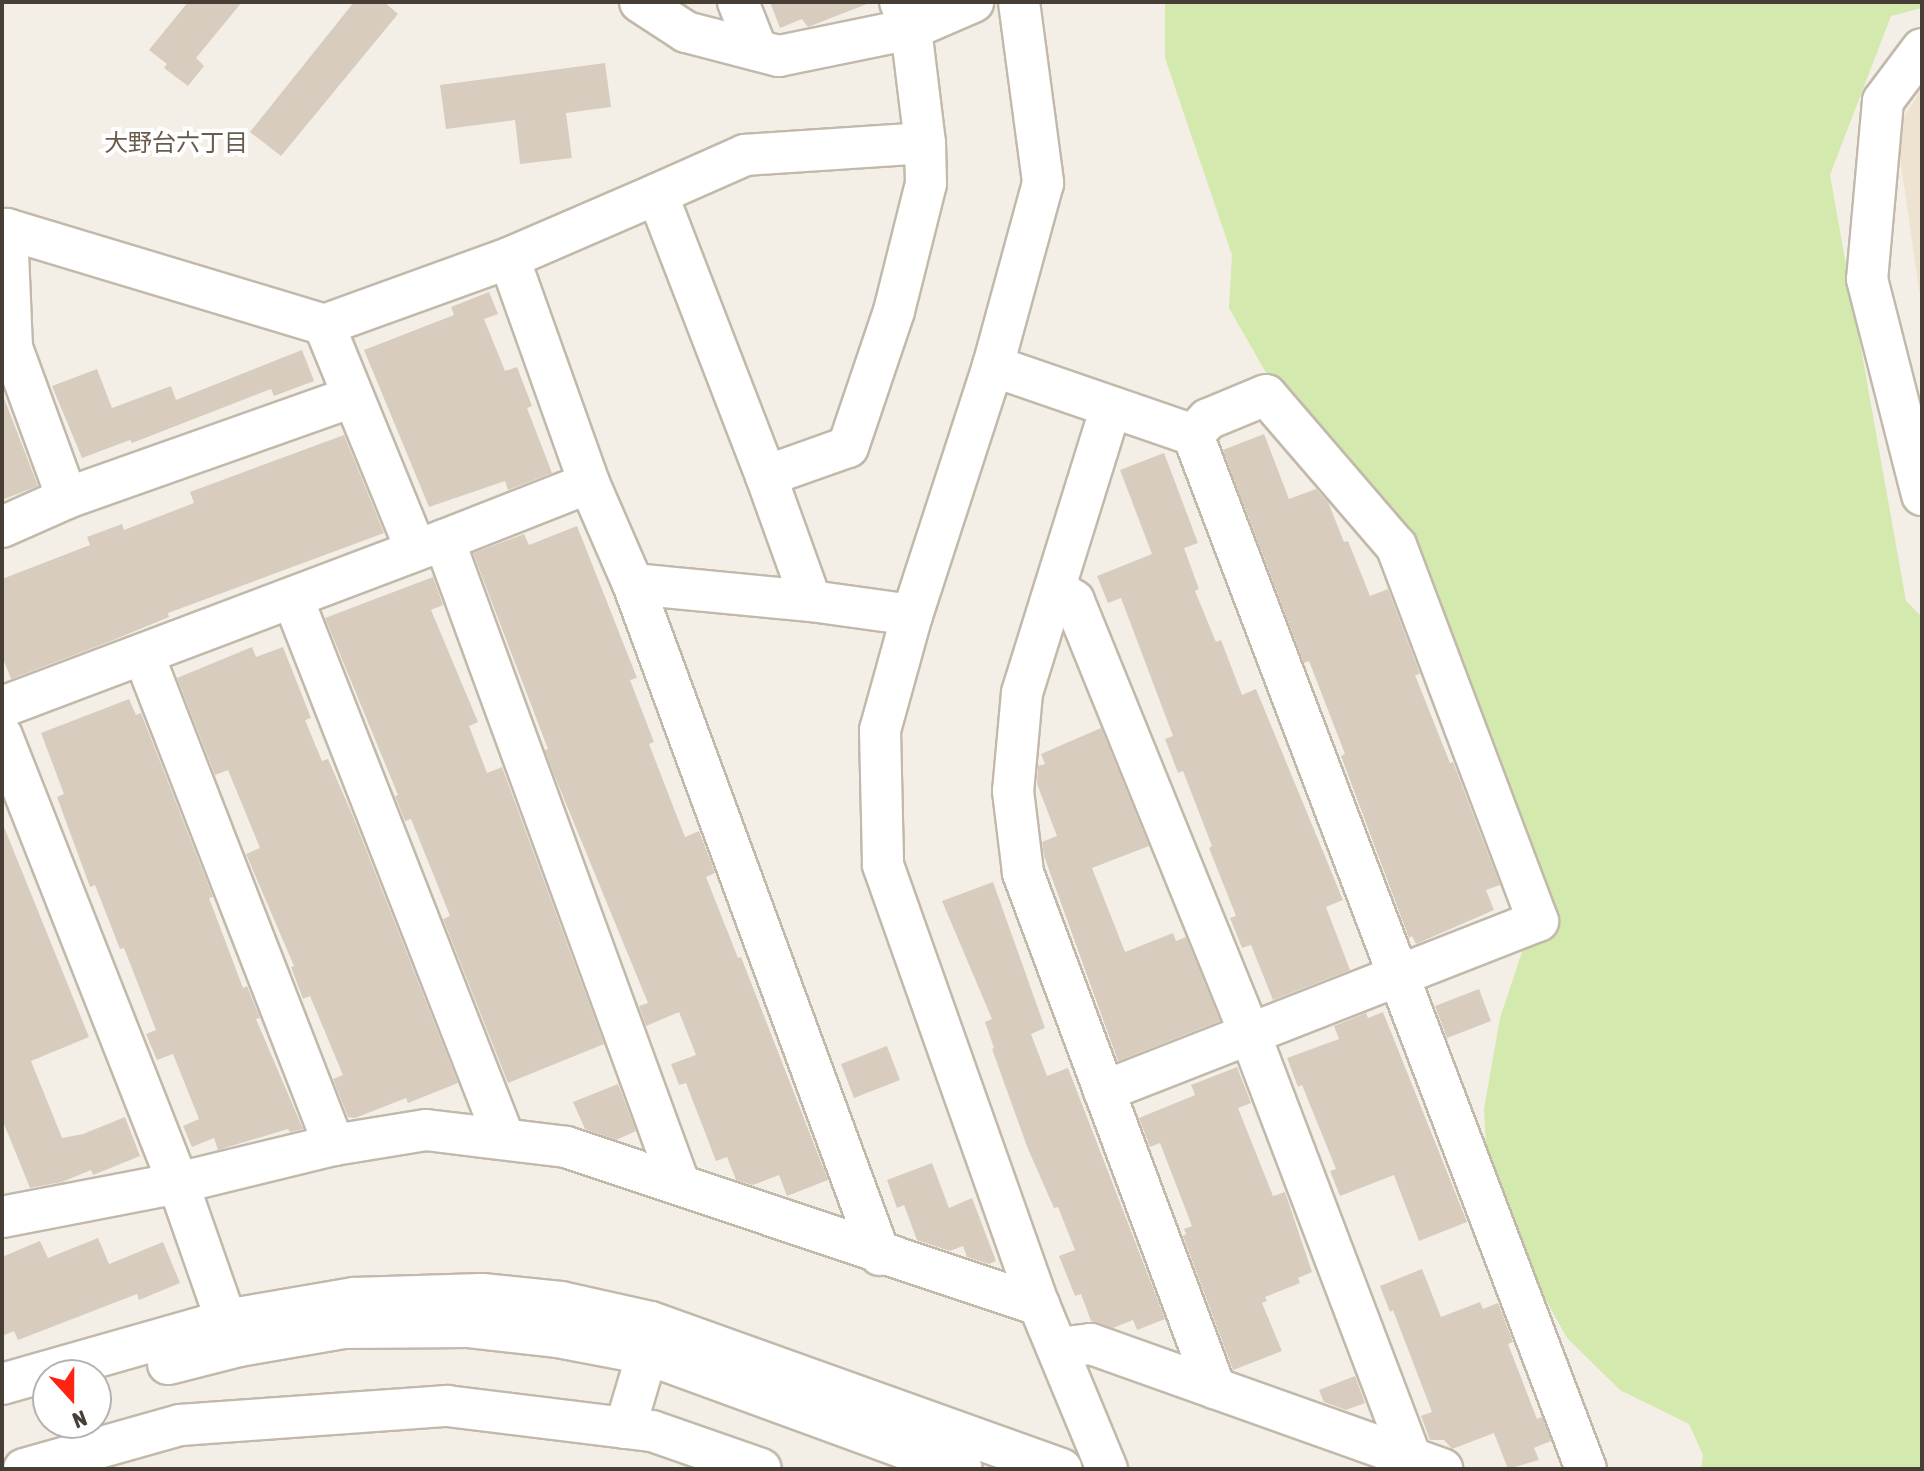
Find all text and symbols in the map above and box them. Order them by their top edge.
district label: 大野台六丁目 [104,129,248,157]
north arrow [32,1359,112,1439]
text: N [69,1405,91,1434]

